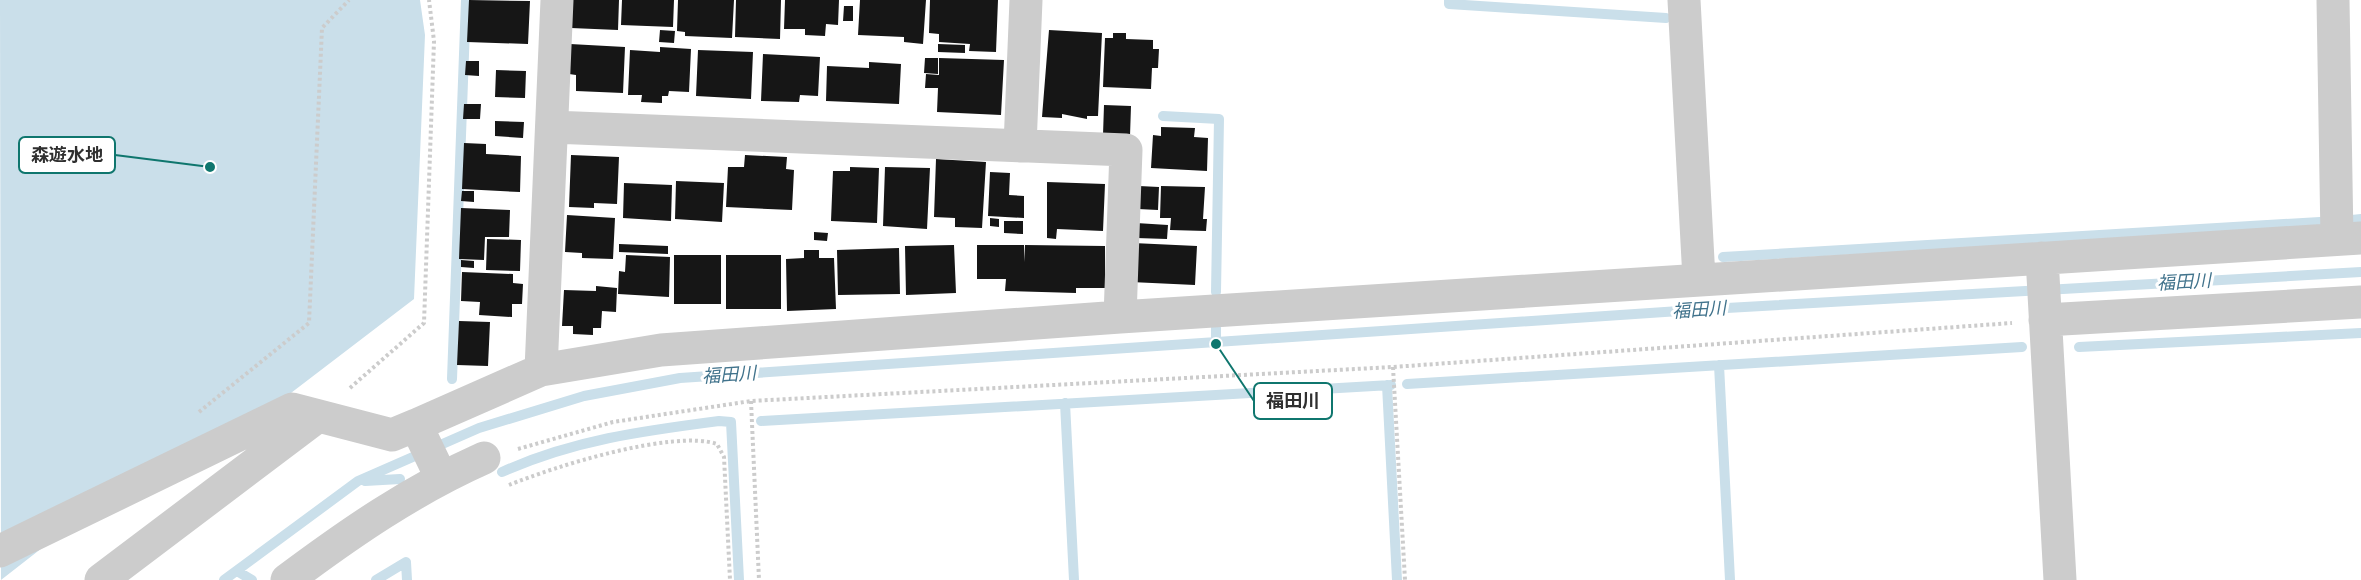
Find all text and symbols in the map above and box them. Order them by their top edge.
callout: 森遊水地 [19,137,115,173]
text: 森遊水地 [31,143,103,168]
water label: 福田川 [2156,268,2214,296]
water label: 福田川 [1671,296,1729,325]
water label: 福田川 [701,361,759,390]
callout: 福田川 [1254,383,1332,419]
text: 福田川 [1266,389,1320,414]

